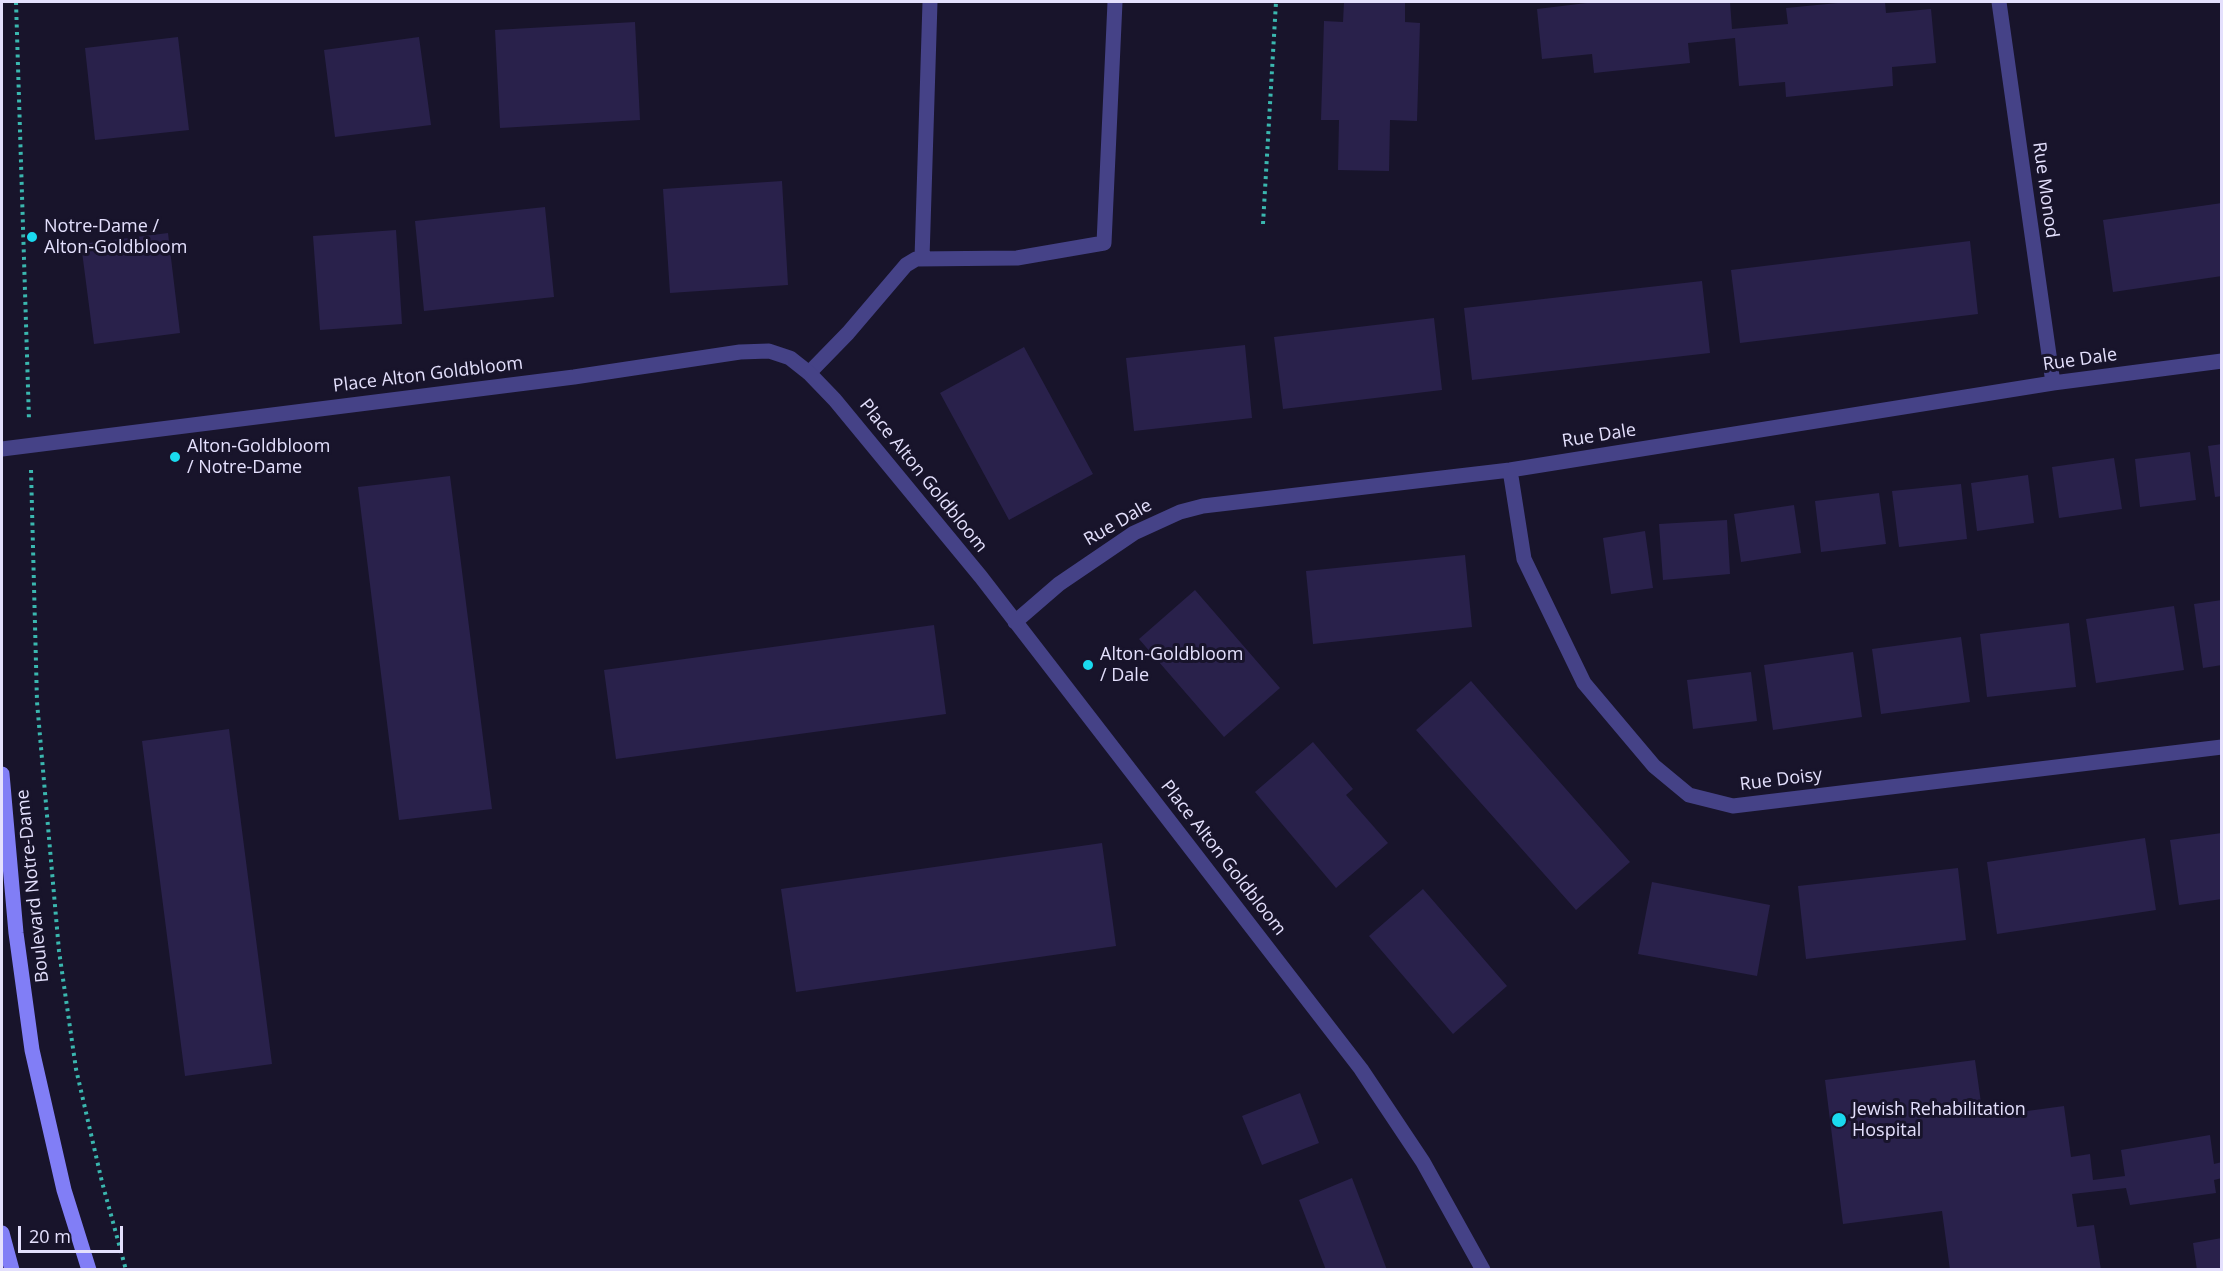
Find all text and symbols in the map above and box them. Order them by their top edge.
street label: Rue Monod [2028,141,2062,239]
place label: Notre-Dame / Alton-Goldbloom [44,216,187,258]
marker: Notre-Dame / Alton-Goldbloom [25,230,39,244]
street label: Rue Dale [2042,344,2118,376]
street label: Place Alton Goldbloom [332,353,524,397]
street label: Place Alton Goldbloom [855,395,991,557]
street label: Rue Dale [1560,419,1638,453]
place label: Alton-Goldbloom / Notre-Dame [187,436,330,478]
marker: Alton-Goldbloom / Notre-Dame [168,450,182,464]
street label: Rue Dale [1080,495,1156,551]
place label: Alton-Goldbloom / Dale [1100,644,1243,686]
marker: Alton-Goldbloom / Dale [1081,658,1095,672]
street label: Rue Doisy [1739,764,1823,796]
street label: Place Alton Goldbloom [1156,776,1290,940]
street label: Boulevard Notre-Dame [12,788,54,984]
place label: Jewish Rehabilitation Hospital [1852,1099,2026,1142]
marker: Jewish Rehabilitation Hospital [1830,1111,1848,1129]
scale bar [21,1214,126,1252]
text: 20 m [29,1224,71,1248]

